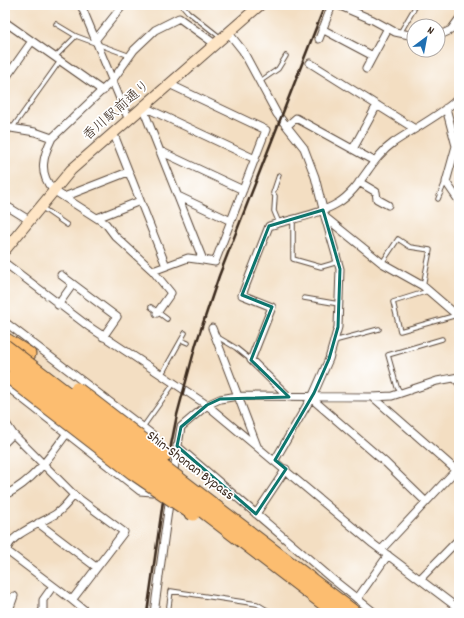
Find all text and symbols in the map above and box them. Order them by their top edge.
north arrow [406,18,446,58]
text: N [424,23,437,40]
street label: 香川駅前通り [79,76,155,146]
street label: Shin-Shonan Bypass [142,426,238,506]

